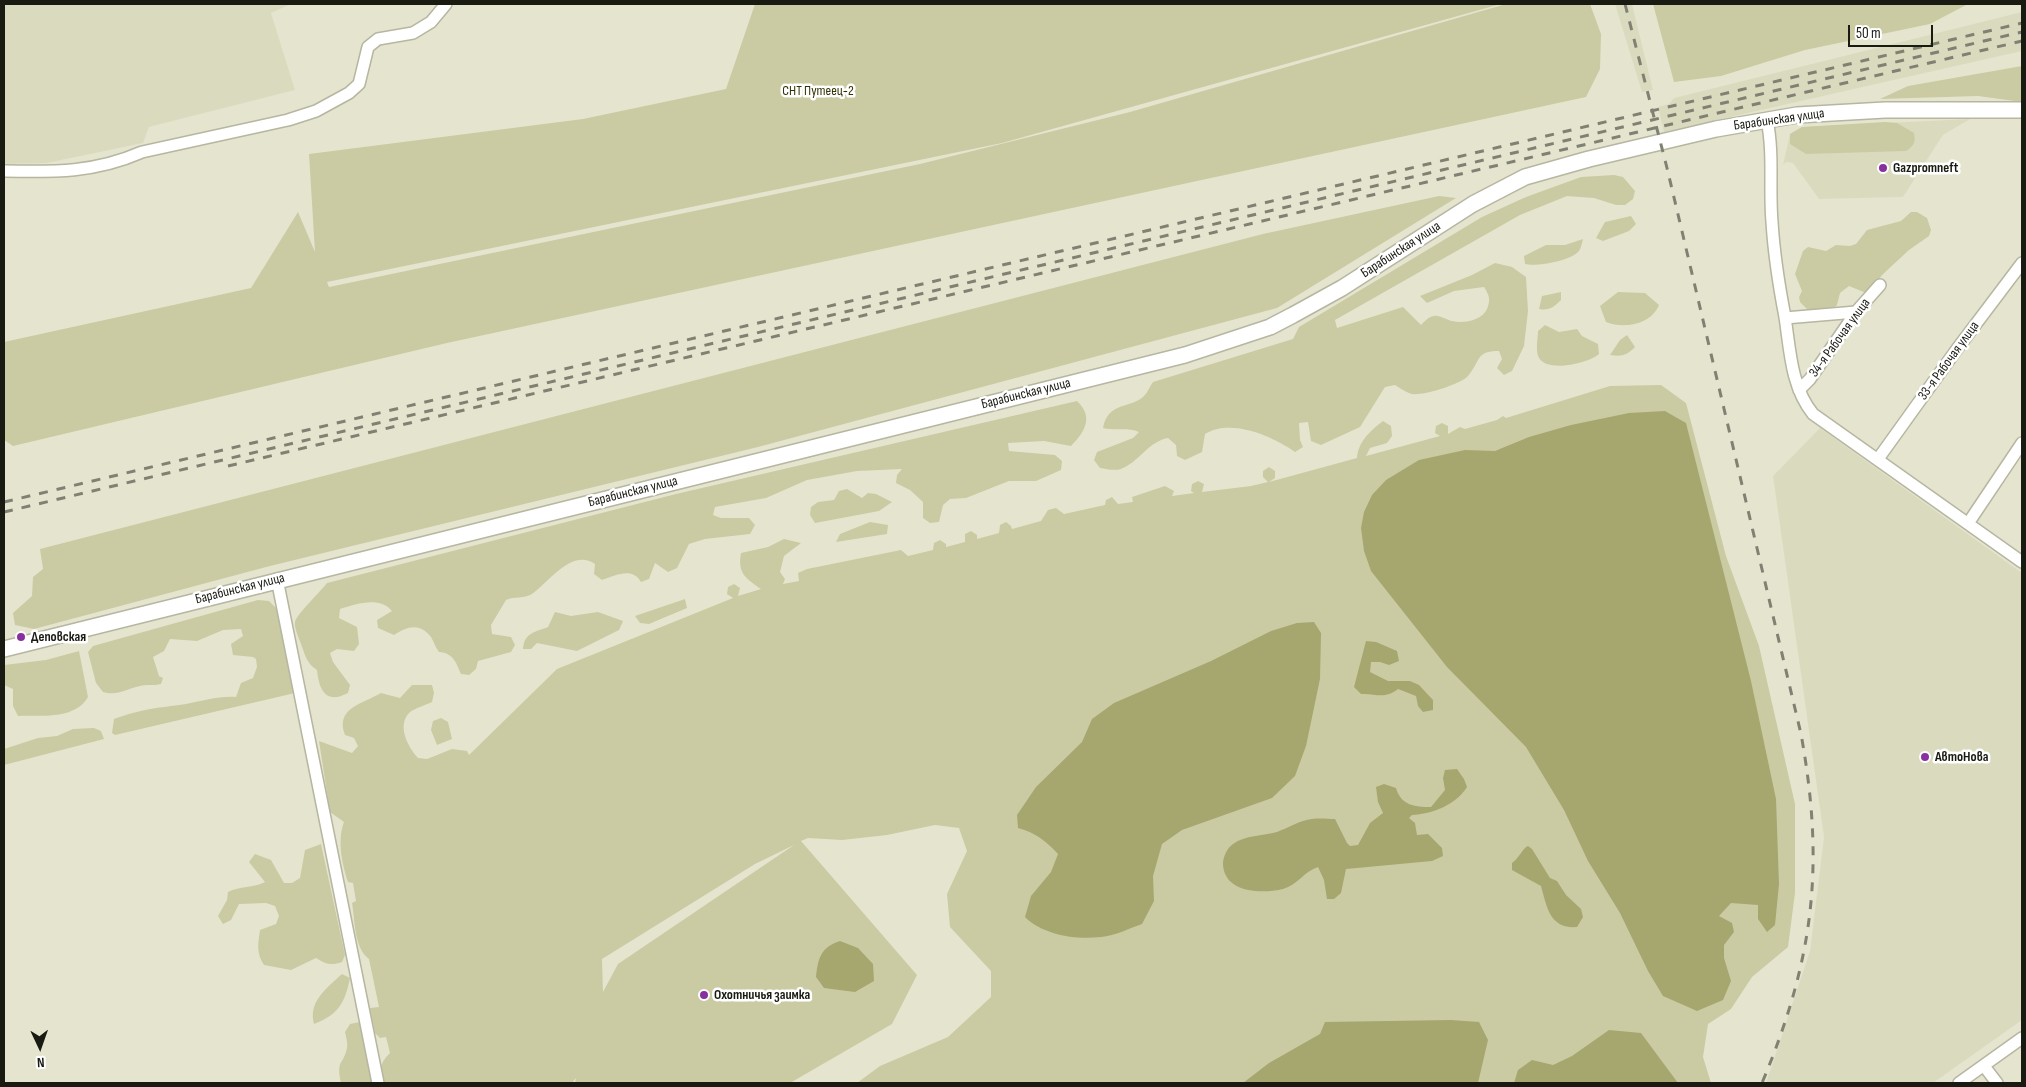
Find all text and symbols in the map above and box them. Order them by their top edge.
scale bar [1851,15,1936,47]
text: 50 m [1856,24,1881,43]
park label: СНТ Путеец-2 [782,83,854,99]
street label: Барабинская улица [1733,105,1825,135]
place label: Gazpromneft [1893,160,1958,176]
marker: Gazpromneft [1877,162,1889,174]
street label: Барабинская улица [1358,218,1444,282]
street label: 34-я Рабочая улица [1806,295,1874,381]
street label: 33-я Рабочая улица [1915,318,1983,404]
street label: Барабинская улица [980,375,1072,413]
street label: Барабинская улица [587,473,679,511]
street label: Барабинская улица [194,570,286,608]
place label: Деповская [31,629,86,645]
marker: Деповская [15,631,27,643]
place label: АвтоНова [1935,749,1988,765]
marker: АвтоНова [1919,751,1931,763]
place label: Охотничья заимка [714,987,810,1003]
marker: Охотничья заимка [698,989,710,1001]
north arrow [15,1022,65,1072]
text: N [37,1054,45,1071]

